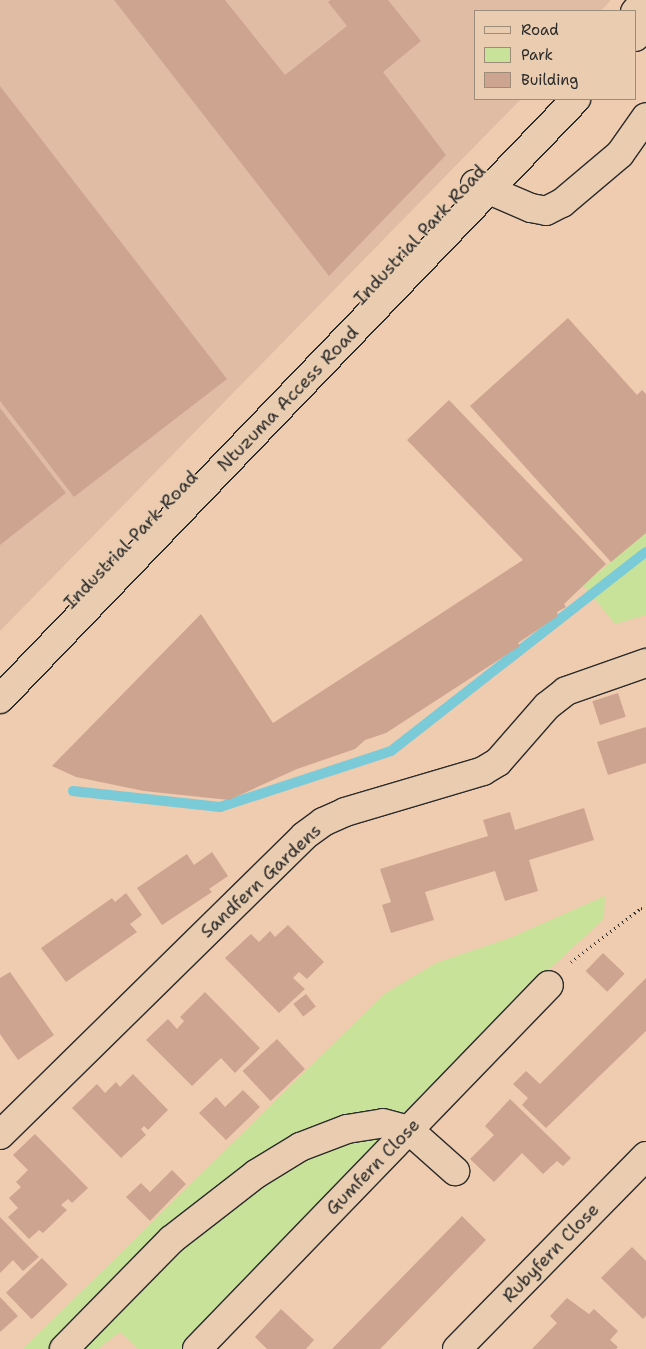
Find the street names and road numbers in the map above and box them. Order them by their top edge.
street label: Industrial Park Road [350,161,490,309]
street label: Ntuzuma Access Road [213,322,363,476]
street label: Industrial Park Road [60,467,202,613]
street label: Sandfern Gardens [196,819,326,943]
street label: Gumfern Close [322,1114,424,1220]
street label: Rubyfern Close [498,1199,604,1307]

